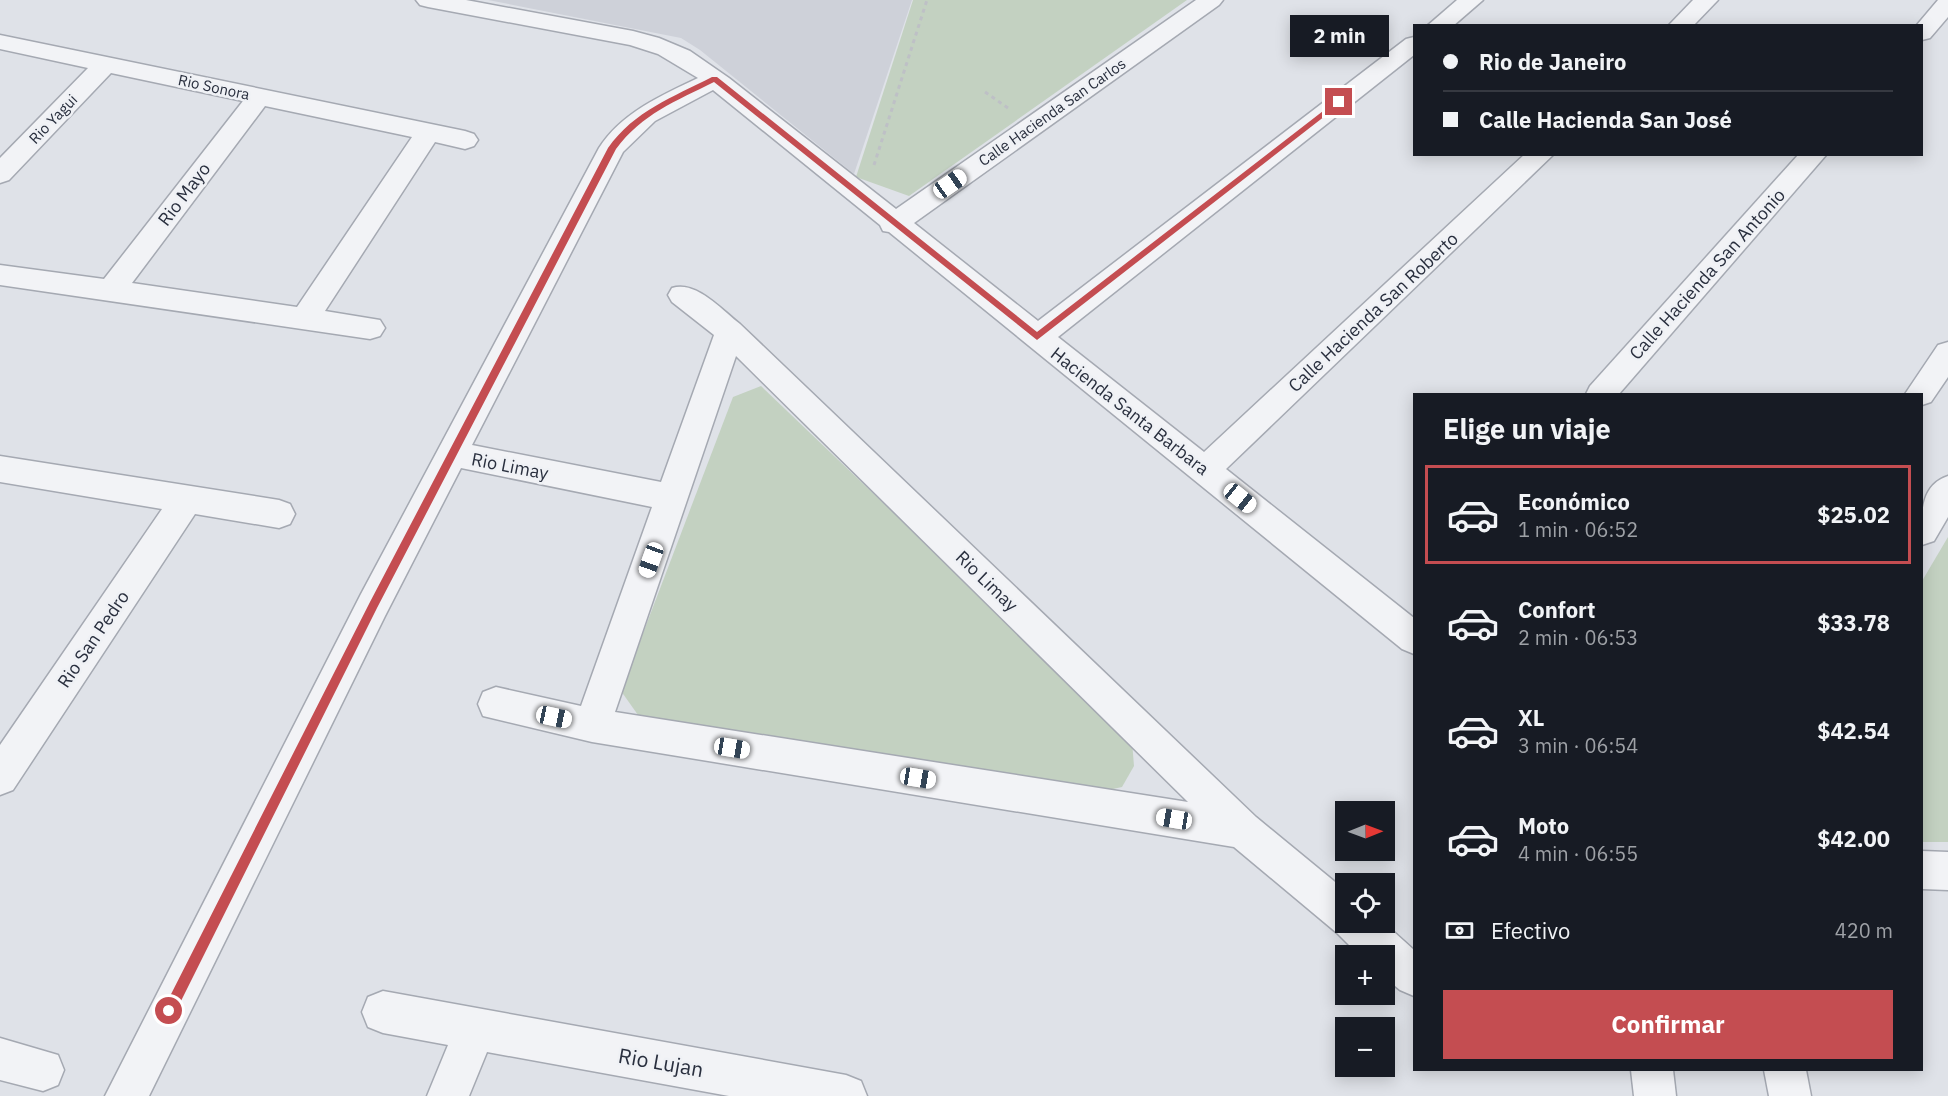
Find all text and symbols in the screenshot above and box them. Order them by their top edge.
callout: 2 min [1290,15,1388,57]
text: 2 min [1313,22,1366,49]
text: Rio de Janeiro [1479,47,1626,76]
street label: Calle Hacienda San Carlos [975,54,1129,170]
street label: Rio Sonora [176,70,252,104]
route end [1325,88,1352,115]
street label: Rio Yagui [25,90,81,148]
text: Calle Hacienda San José [1479,105,1732,134]
street label: Rio Mayo [153,158,215,230]
car [930,166,970,202]
street label: Calle Hacienda San Antonio [1624,184,1790,364]
street label: Calle Hacienda San Roberto [1283,227,1463,397]
street label: Hacienda Santa Barbara [1046,342,1214,480]
text: Elige un viaje [1443,411,1611,446]
street label: Rio Limay [469,447,551,485]
car [1220,480,1260,516]
text: Económico [1518,487,1630,516]
icon: car [1446,488,1500,542]
text: $25.02 [1817,500,1890,529]
text: 1 min · 06:52 [1518,516,1638,543]
car [636,540,666,580]
street label: Rio Limay [951,546,1023,616]
street label: Rio San Pedro [52,586,134,692]
text: Confort [1518,595,1596,624]
icon: car [1446,596,1500,650]
text: $33.78 [1817,608,1890,637]
text: 2 min · 06:53 [1518,624,1638,651]
text: XL [1518,703,1544,732]
car [535,704,573,730]
icon: car [1446,704,1500,758]
text: $42.54 [1817,716,1890,745]
text: 3 min · 06:54 [1518,732,1638,759]
car [713,736,751,760]
car [899,766,937,790]
north arrow [1335,801,1395,861]
map controls [1335,801,1395,1077]
car [1155,807,1193,831]
text: Moto [1518,811,1569,840]
icon: car [1446,812,1500,866]
text: $42.00 [1817,824,1890,853]
text: 4 min · 06:55 [1518,840,1638,867]
button: locate [1335,873,1395,933]
icon: cash [1443,914,1476,947]
text: Efectivo [1491,916,1570,945]
text: 420 m [1835,917,1893,944]
button: + [1335,945,1395,1005]
button: Confirmar [1443,990,1893,1059]
route start [155,997,182,1024]
button: − [1335,1017,1395,1077]
street label: Rio Lujan [616,1041,706,1083]

